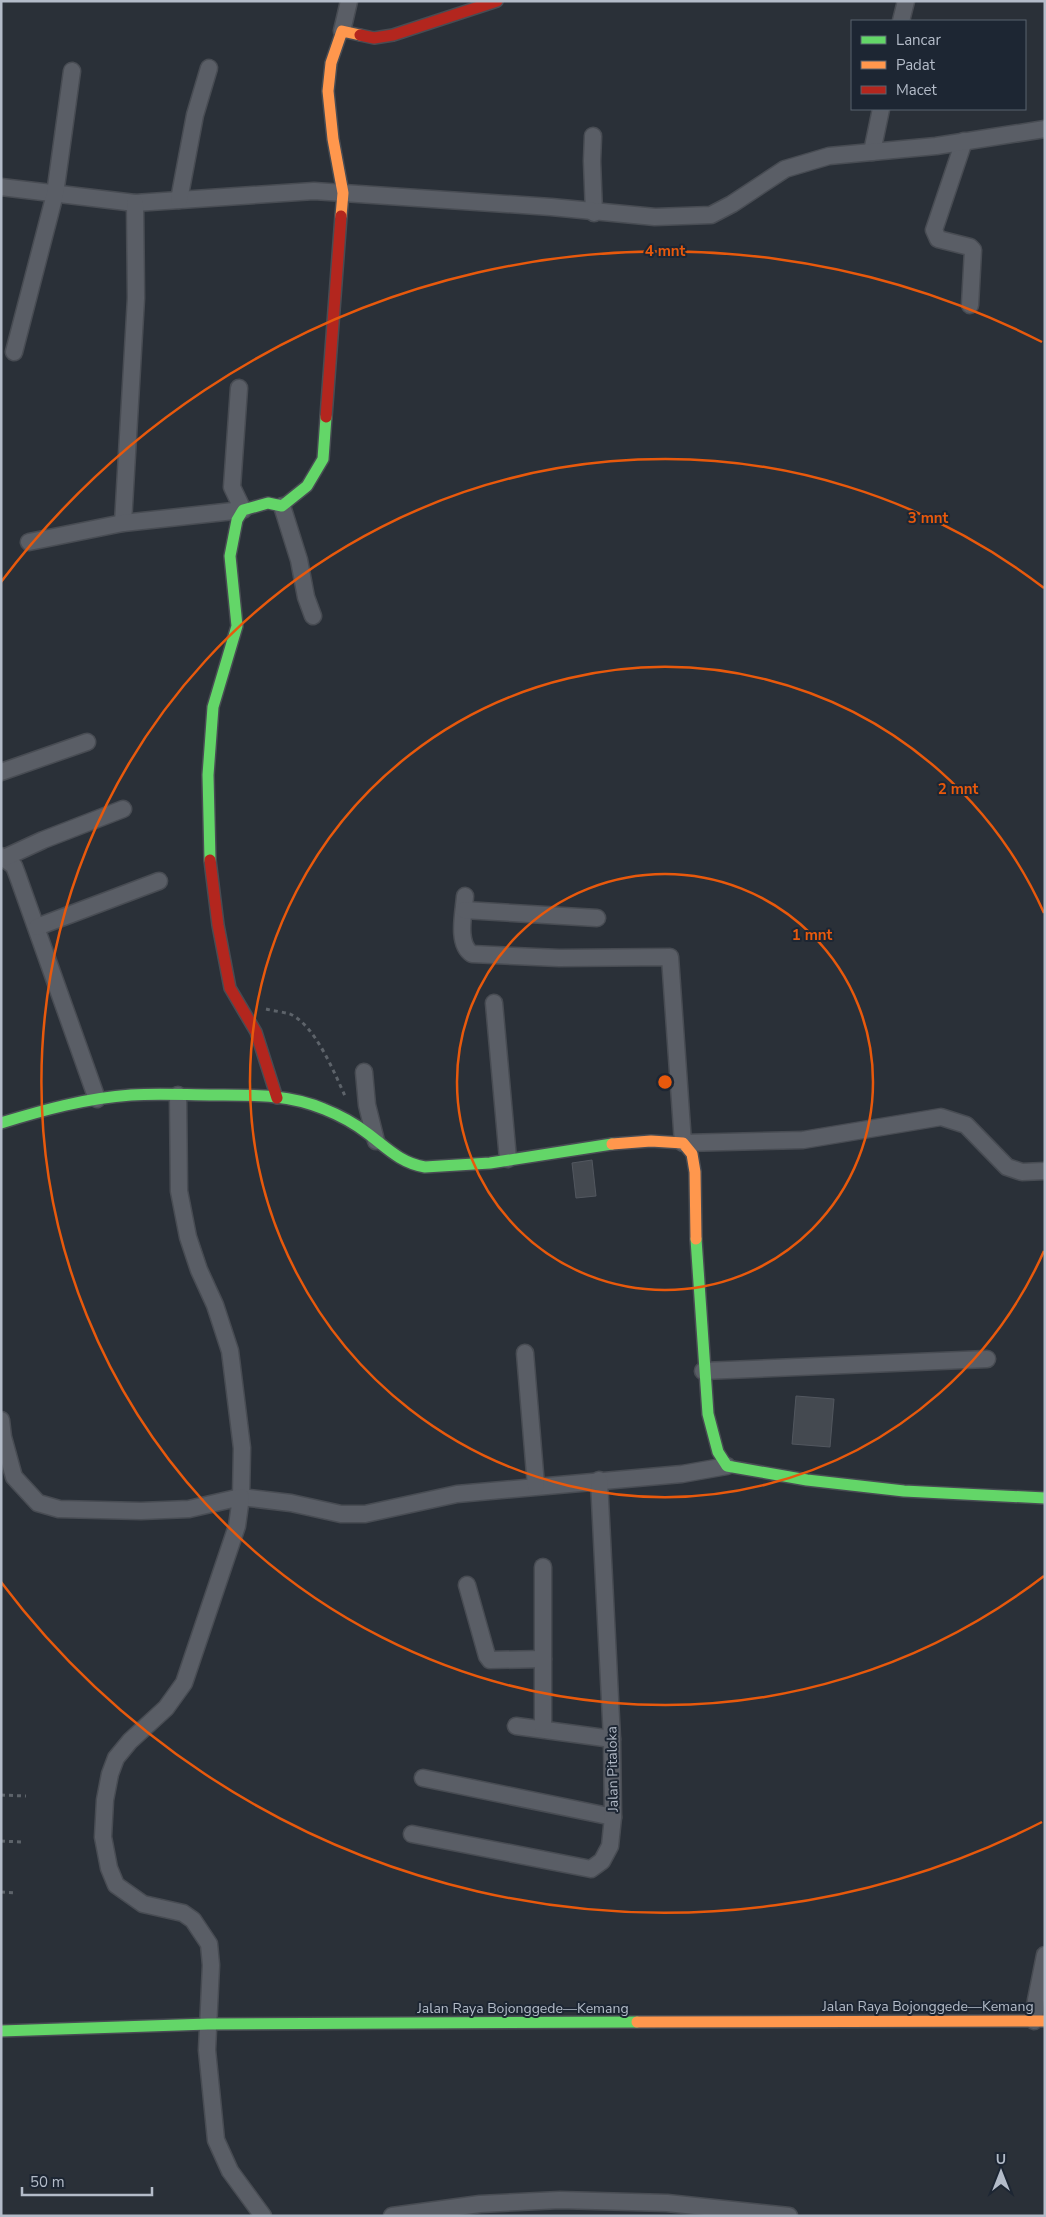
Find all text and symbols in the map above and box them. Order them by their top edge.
legend [851,20,1026,110]
text: Lancar [896,30,941,50]
text: Padat [896,55,936,75]
text: Macet [896,80,938,100]
text: 4 mnt [645,241,686,261]
text: 3 mnt [908,508,949,528]
text: 2 mnt [938,779,979,799]
text: 1 mnt [792,925,833,945]
centre of rings [656,1073,674,1091]
street label: Jalan Pitaloka [602,1726,623,1813]
street label: Jalan Raya Bojonggede—Kemang [821,1997,1034,2016]
street label: Jalan Raya Bojonggede—Kemang [416,1999,629,2018]
north arrow [976,2147,1026,2197]
text: U [996,2150,1006,2169]
scale bar [22,2164,152,2196]
text: 50 m [30,2172,65,2192]

